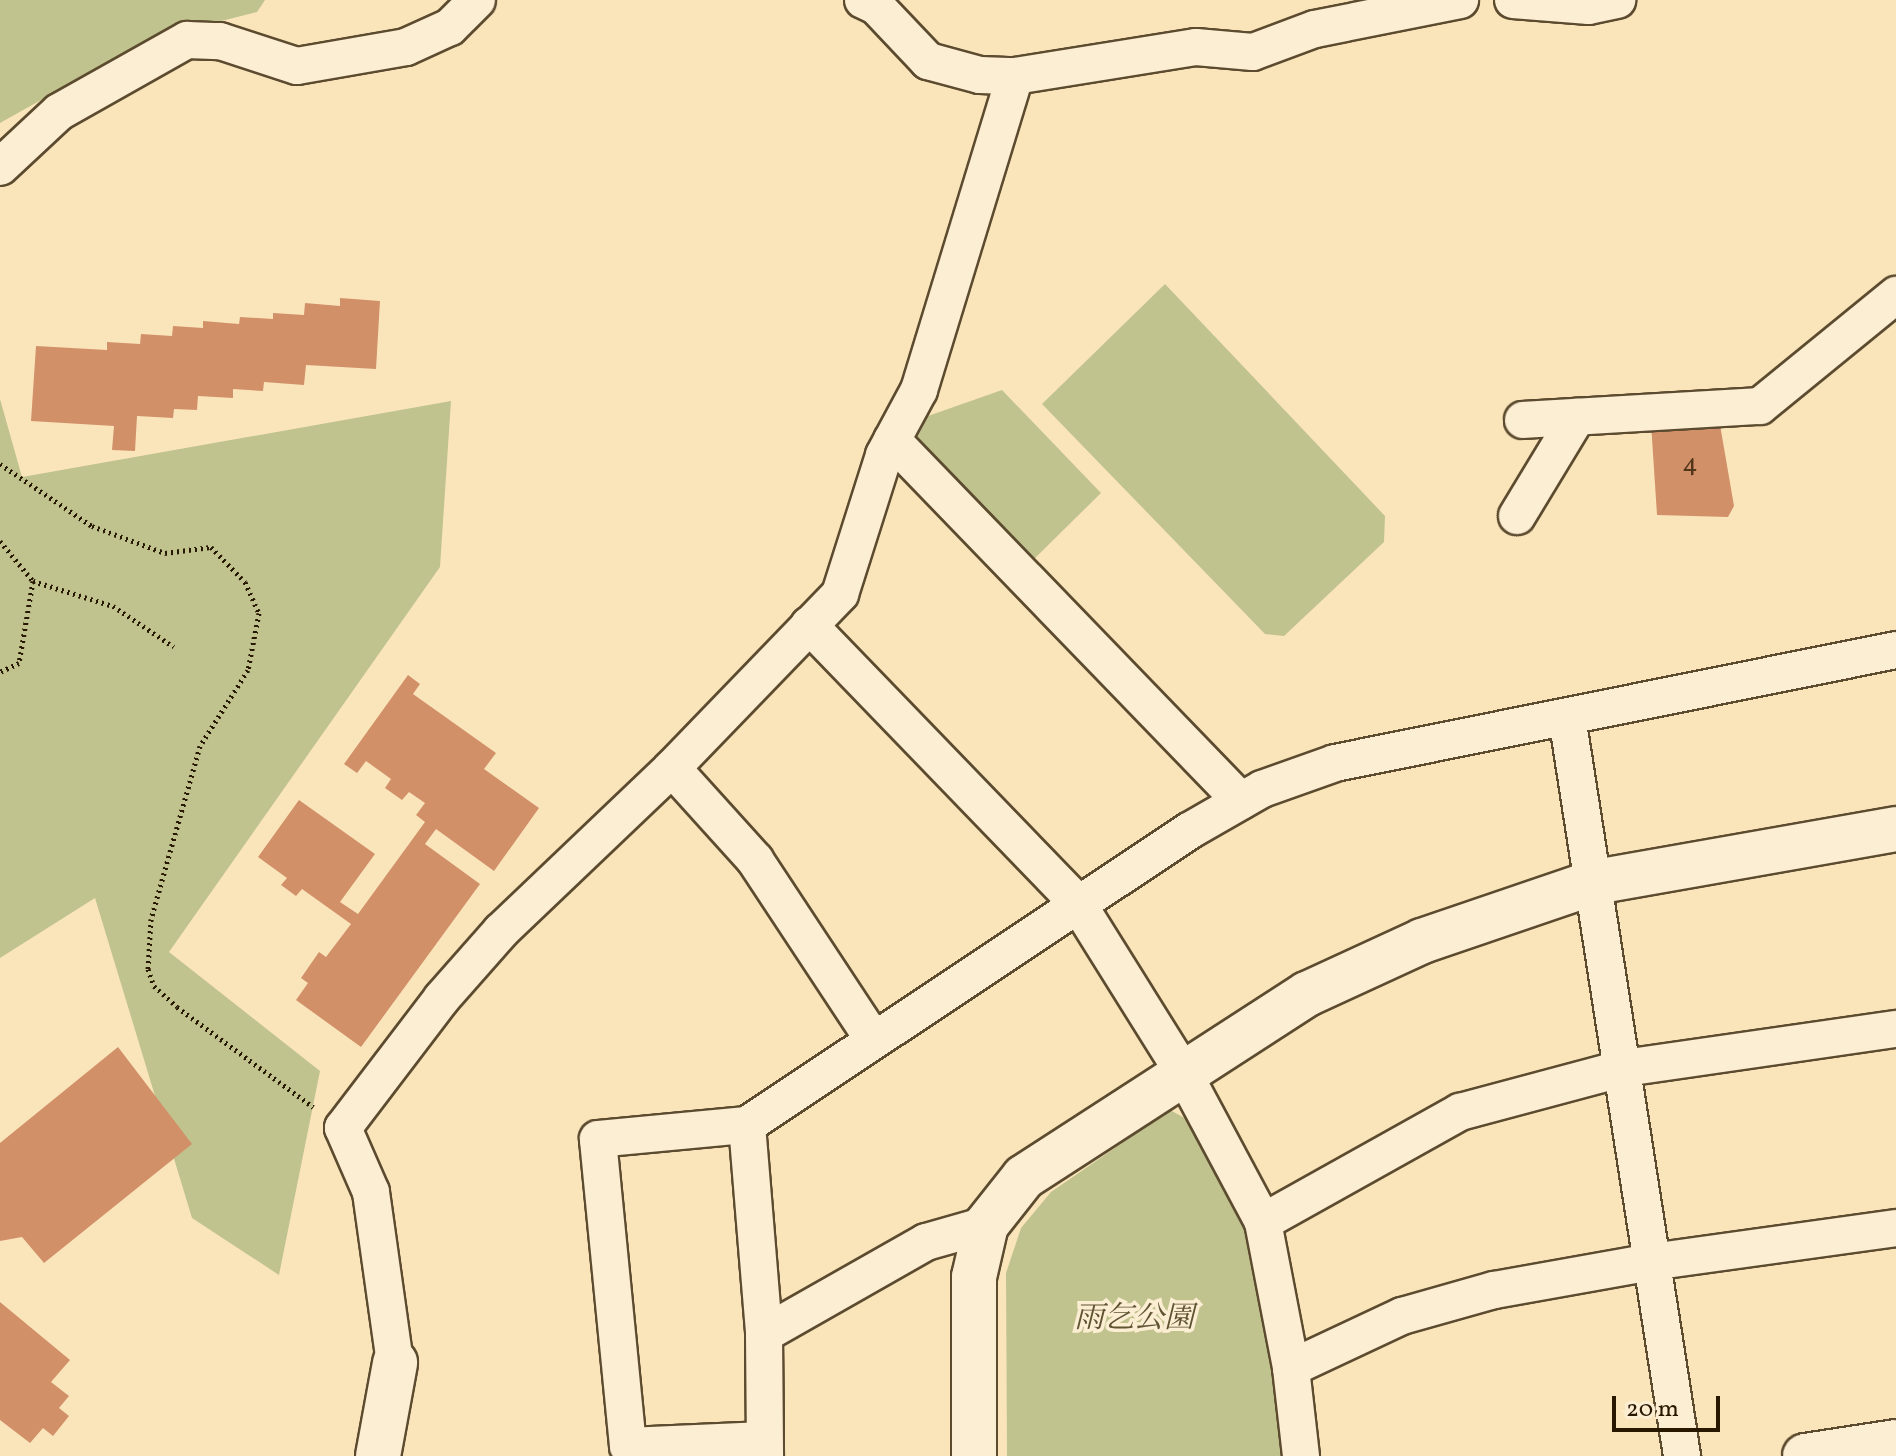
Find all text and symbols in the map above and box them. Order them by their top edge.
house number: 4 [1682,449,1698,481]
park label: 雨乞公園 [1074,1301,1194,1337]
scale bar [1616,1380,1724,1430]
text: 20 m [1626,1393,1679,1427]

